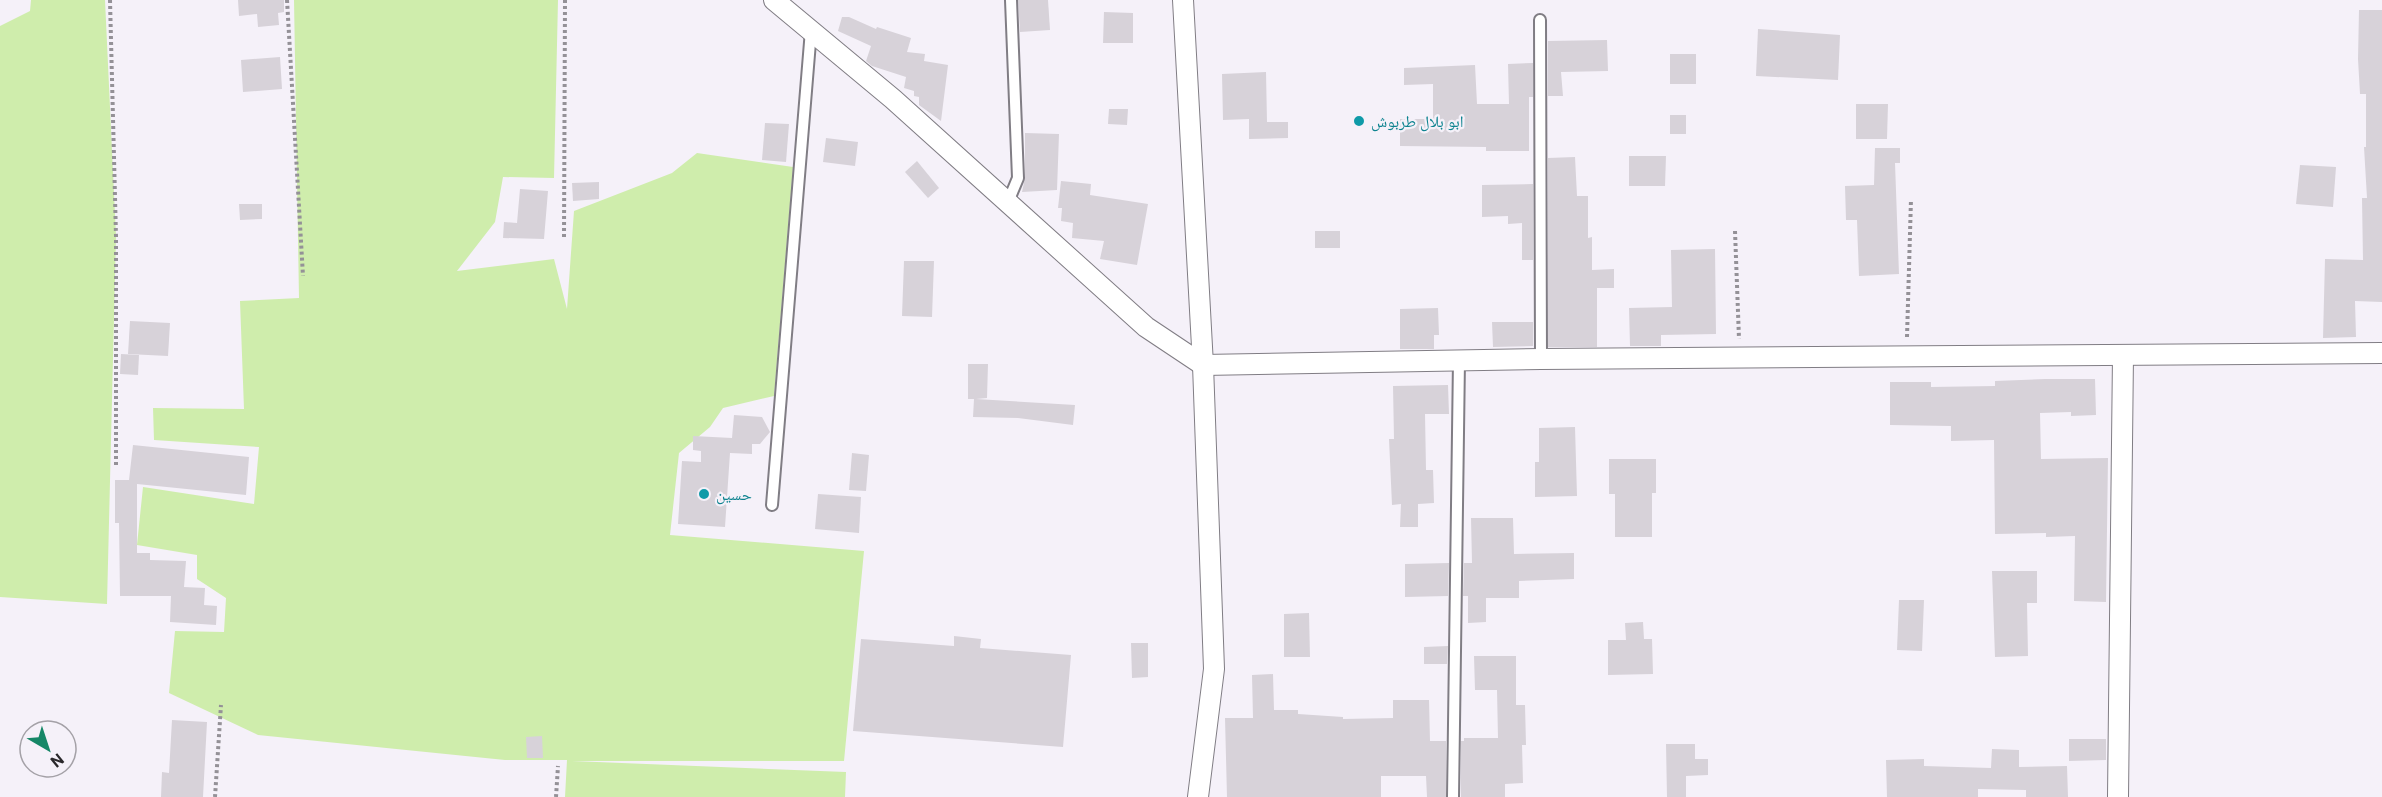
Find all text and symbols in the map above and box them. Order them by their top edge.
place label: ابو بلال طربوش [1371,112,1463,132]
marker: ابو بلال طربوش [1352,114,1366,128]
place label: حسين [716,485,752,505]
marker: حسين [697,487,711,501]
north arrow [18,719,78,779]
text: N [47,749,67,771]

